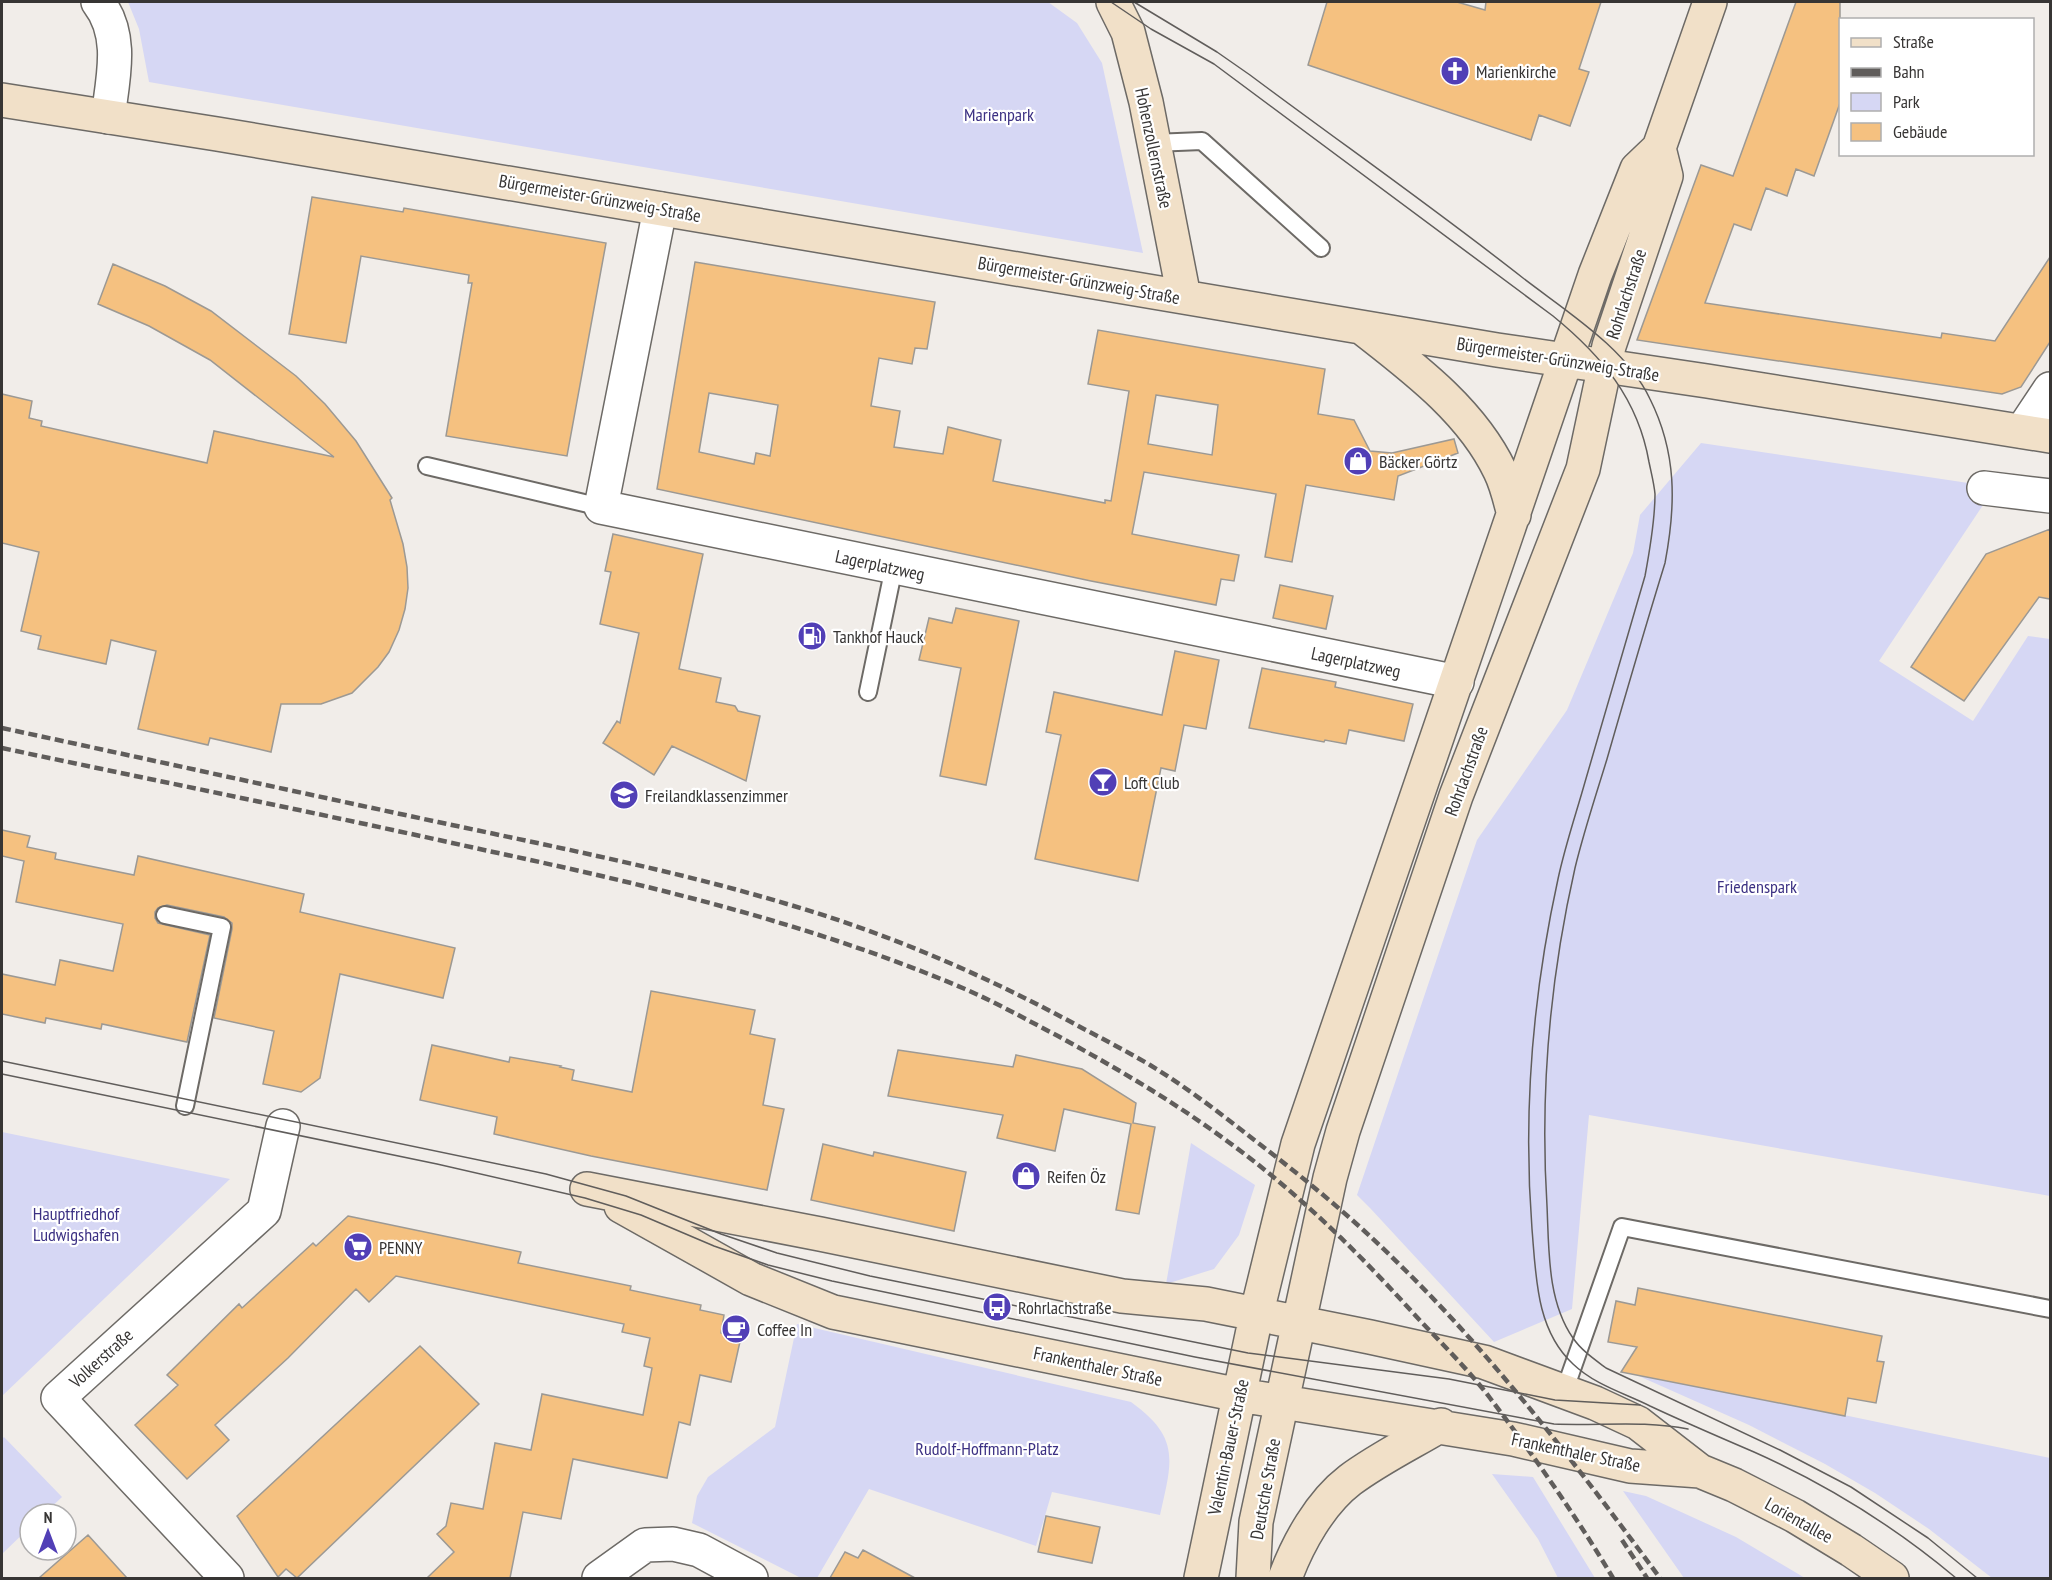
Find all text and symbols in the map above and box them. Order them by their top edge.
legend [1839,18,2034,156]
text: Straße [1893,30,1934,53]
church icon: Marienkirche [1439,55,1471,87]
place label: Marienkirche [1476,60,1556,83]
text: Bahn [1893,60,1925,83]
street label: Hohenzollernstraße [1130,86,1178,210]
text: Park [1893,90,1920,113]
park label: Marienpark [964,103,1034,126]
text: Gebäude [1893,120,1947,143]
street label: Bürgermeister-Grünzweig-Straße [497,169,703,227]
street label: Rohrlachstraße [1601,246,1651,342]
street label: Bürgermeister-Grünzweig-Straße [976,251,1182,309]
street label: Bürgermeister-Grünzweig-Straße [1455,332,1661,386]
shop icon: Bäcker Görtz [1342,445,1374,477]
place label: Bäcker Görtz [1379,450,1458,473]
street label: Lagerplatzweg [833,544,927,586]
fuel station icon: Tankhof Hauck [796,620,828,652]
place label: Tankhof Hauck [833,625,924,648]
street label: Lagerplatzweg [1309,641,1403,683]
street label: Rohrlachstraße [1439,723,1493,819]
bar icon: Loft Club [1087,766,1119,798]
place label: Loft Club [1124,771,1180,794]
school or university icon: Freilandklassenzimmer [608,779,640,811]
place label: Freilandklassenzimmer [645,784,788,807]
park label: Friedenspark [1717,875,1797,898]
shop icon: Reifen Öz [1010,1160,1042,1192]
place label: Reifen Öz [1047,1165,1106,1188]
park label: Hauptfriedhof Ludwigshafen [33,1202,121,1246]
supermarket icon: PENNY [342,1231,374,1263]
place label: PENNY [379,1236,423,1259]
bus stop icon: Rohrlachstraße [981,1291,1013,1323]
place label: Rohrlachstraße [1018,1296,1112,1319]
cafe icon: Coffee In [720,1313,752,1345]
place label: Coffee In [757,1318,812,1341]
street label: Volkerstraße [64,1323,138,1393]
street label: Frankenthaler Straße [1032,1341,1164,1391]
street label: Valentin-Bauer-Straße [1202,1377,1254,1518]
street label: Frankenthaler Straße [1510,1427,1642,1477]
park label: Rudolf-Hoffmann-Platz [915,1437,1059,1460]
street label: Deutsche Straße [1245,1437,1285,1541]
street label: Lorientallee [1761,1492,1837,1548]
north arrow [18,1502,78,1562]
text: N [44,1507,52,1527]

